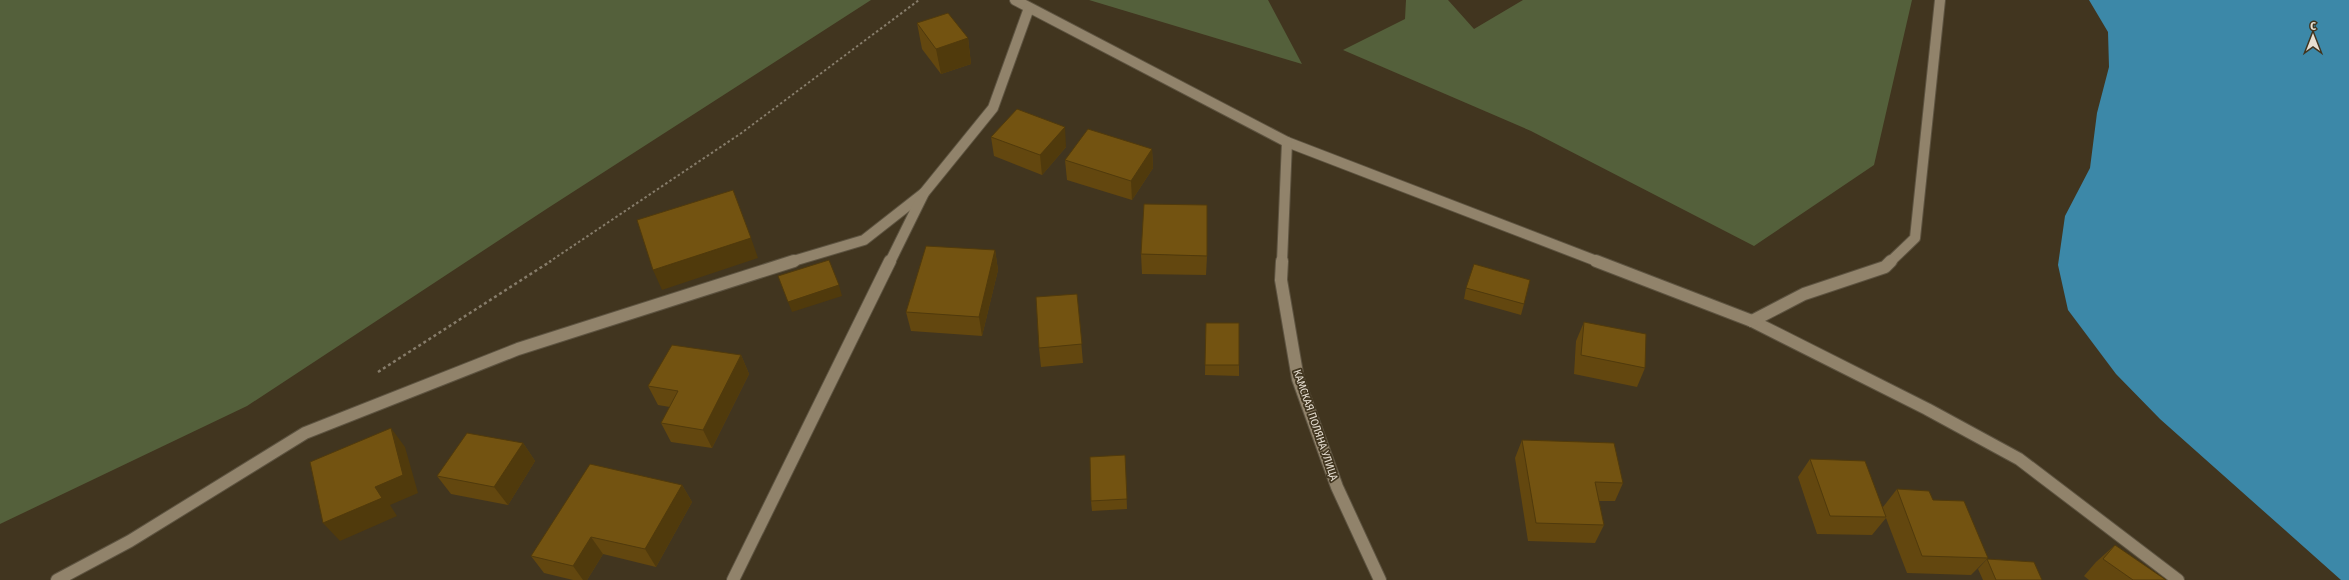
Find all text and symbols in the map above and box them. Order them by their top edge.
north arrow [2293,16,2333,56]
text: С [2310,20,2316,33]
street label: КАМСКАЯ ПОЛЯНА УЛИЦА [1290,368,1341,483]

